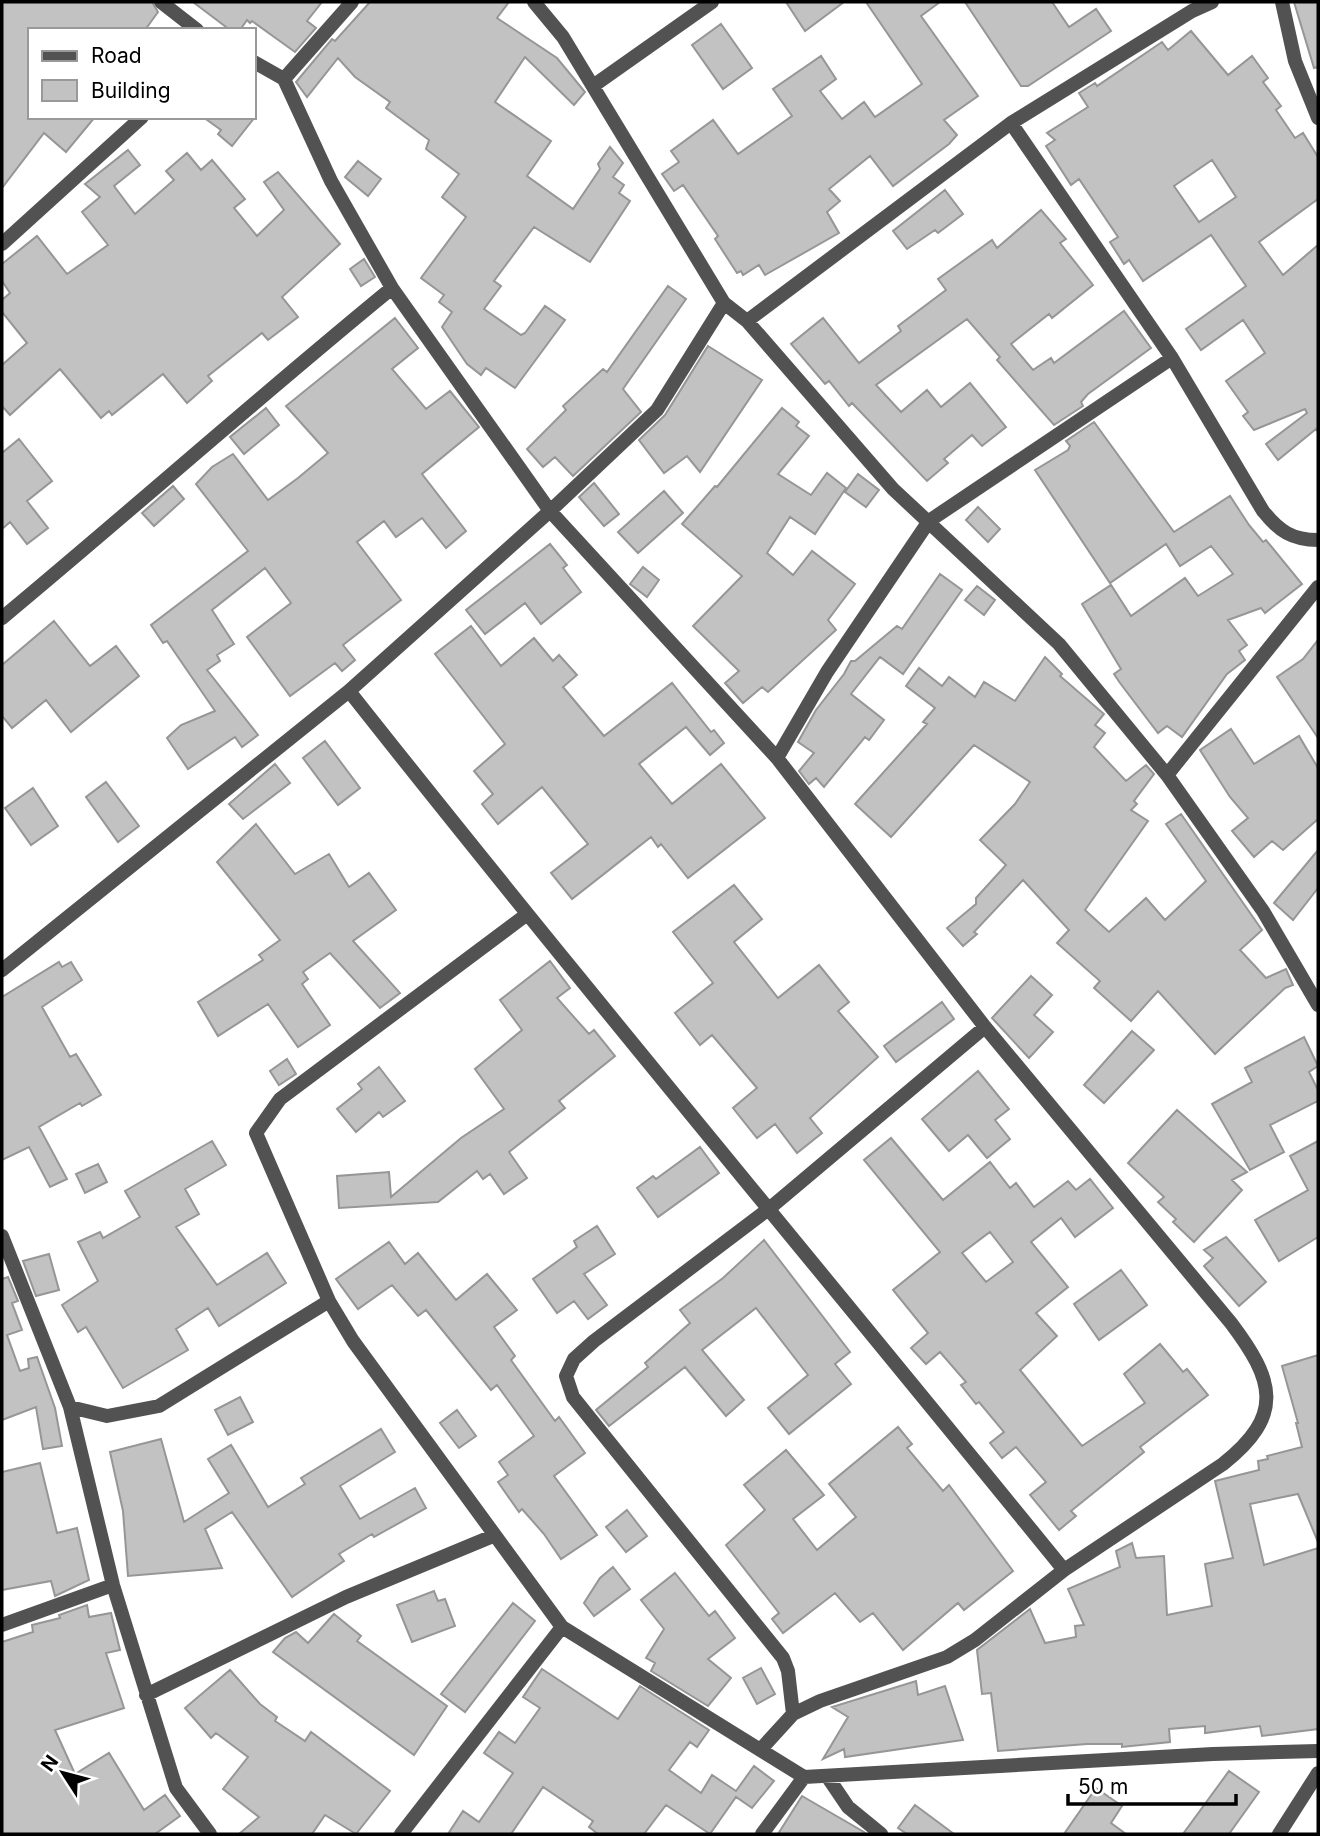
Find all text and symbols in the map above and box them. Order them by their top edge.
legend [28,28,256,119]
text: Road [91,43,142,68]
text: Building [91,78,171,103]
north arrow [28,1738,98,1808]
text: N [36,1751,63,1776]
scale bar [1068,1762,1236,1806]
text: 50 m [1078,1774,1128,1799]

